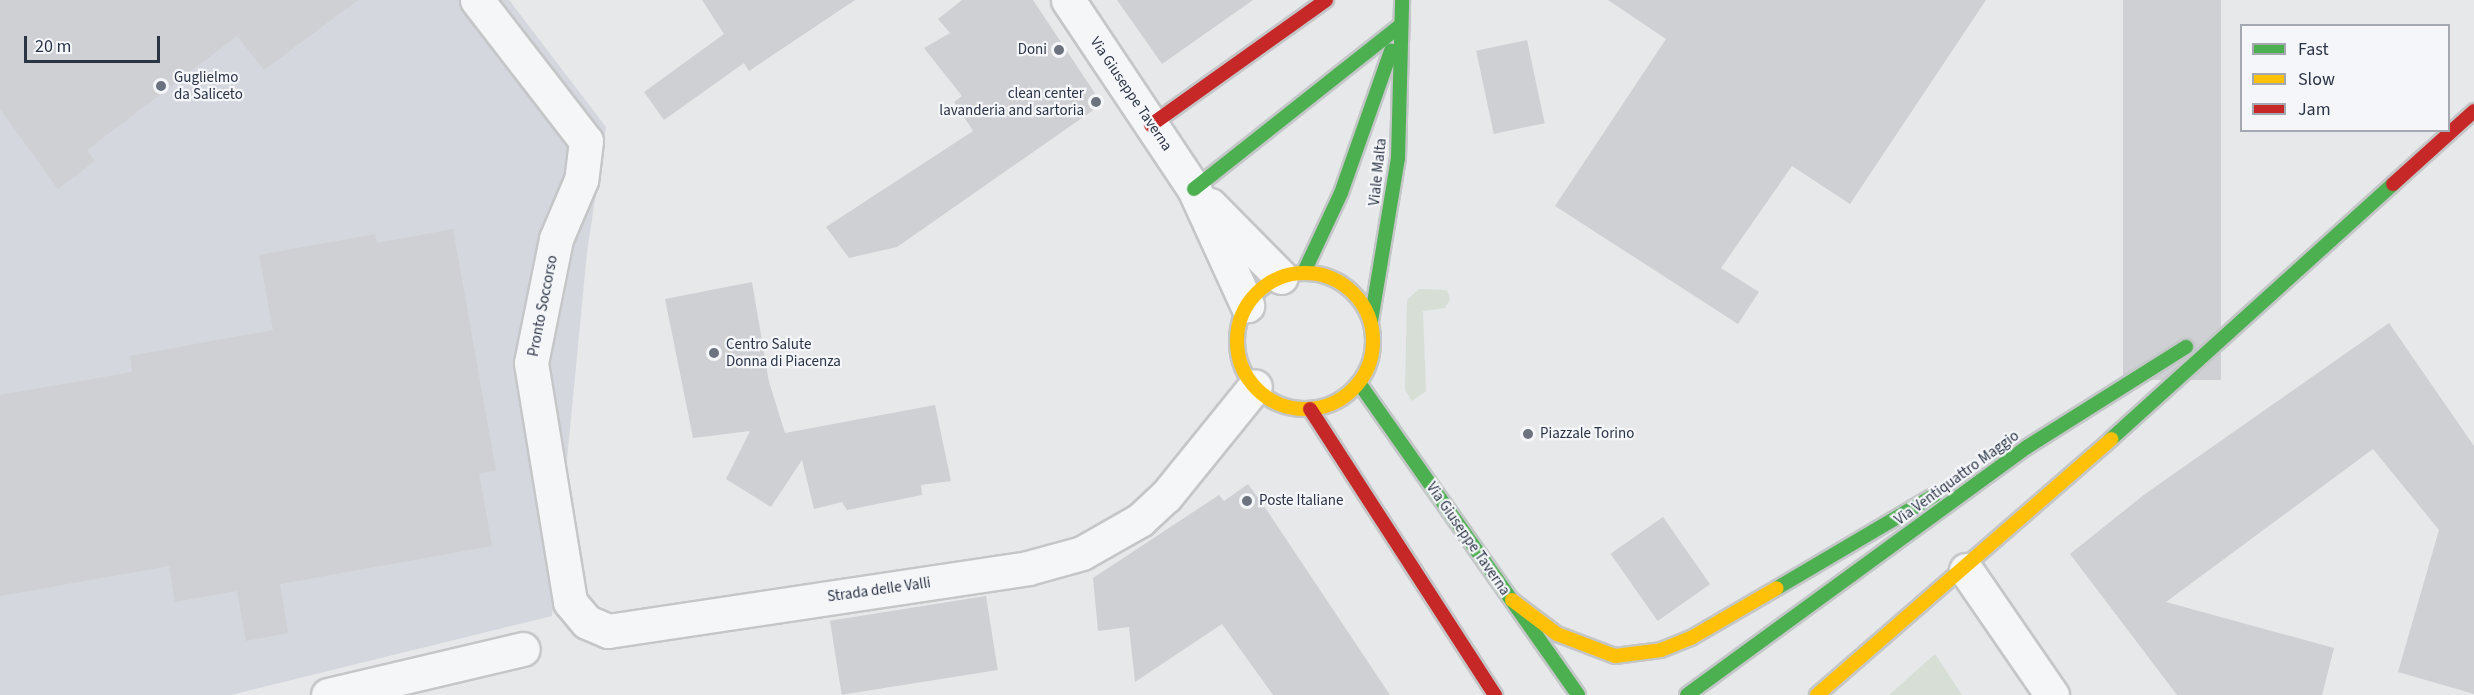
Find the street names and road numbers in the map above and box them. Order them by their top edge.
street label: Via Giuseppe Taverna [1086,34,1176,154]
street label: Viale Malta [1366,137,1390,207]
street label: Pronto Soccorso [524,254,562,358]
street label: Via Ventiquattro Maggio [1891,427,2023,529]
street label: Via Giuseppe Taverna [1422,479,1514,599]
street label: Strada delle Valli [826,574,932,606]

